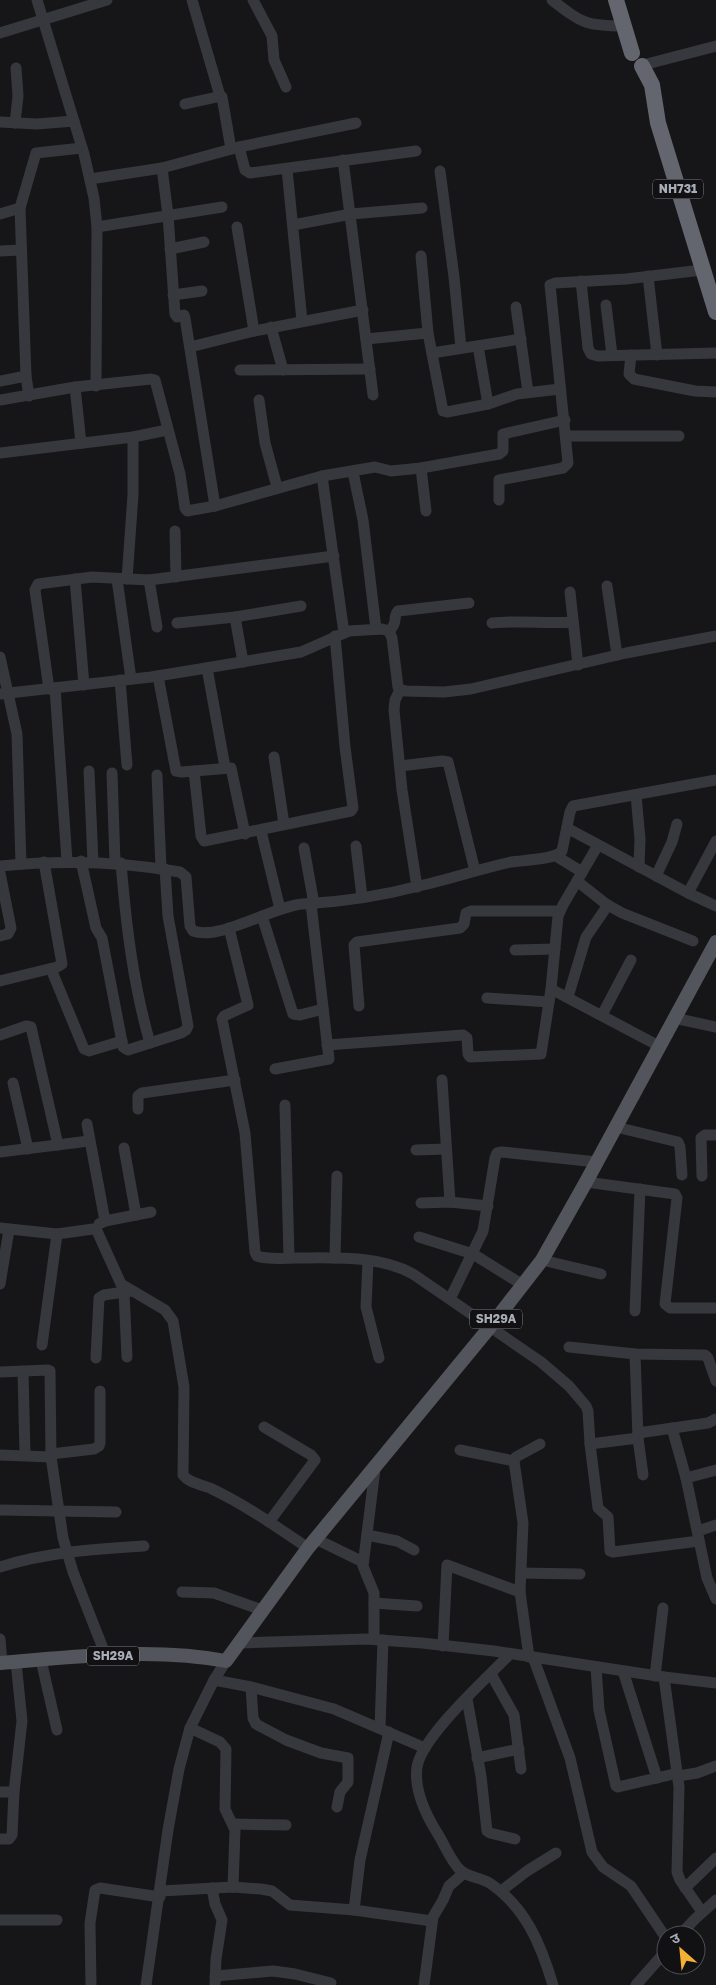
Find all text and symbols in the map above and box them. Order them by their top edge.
road number: NH731 [653,180,703,198]
road number: SH29A [470,1310,522,1328]
road number: SH29A [87,1646,139,1665]
north arrow [656,1925,706,1975]
text: उ [667,1928,683,1947]

